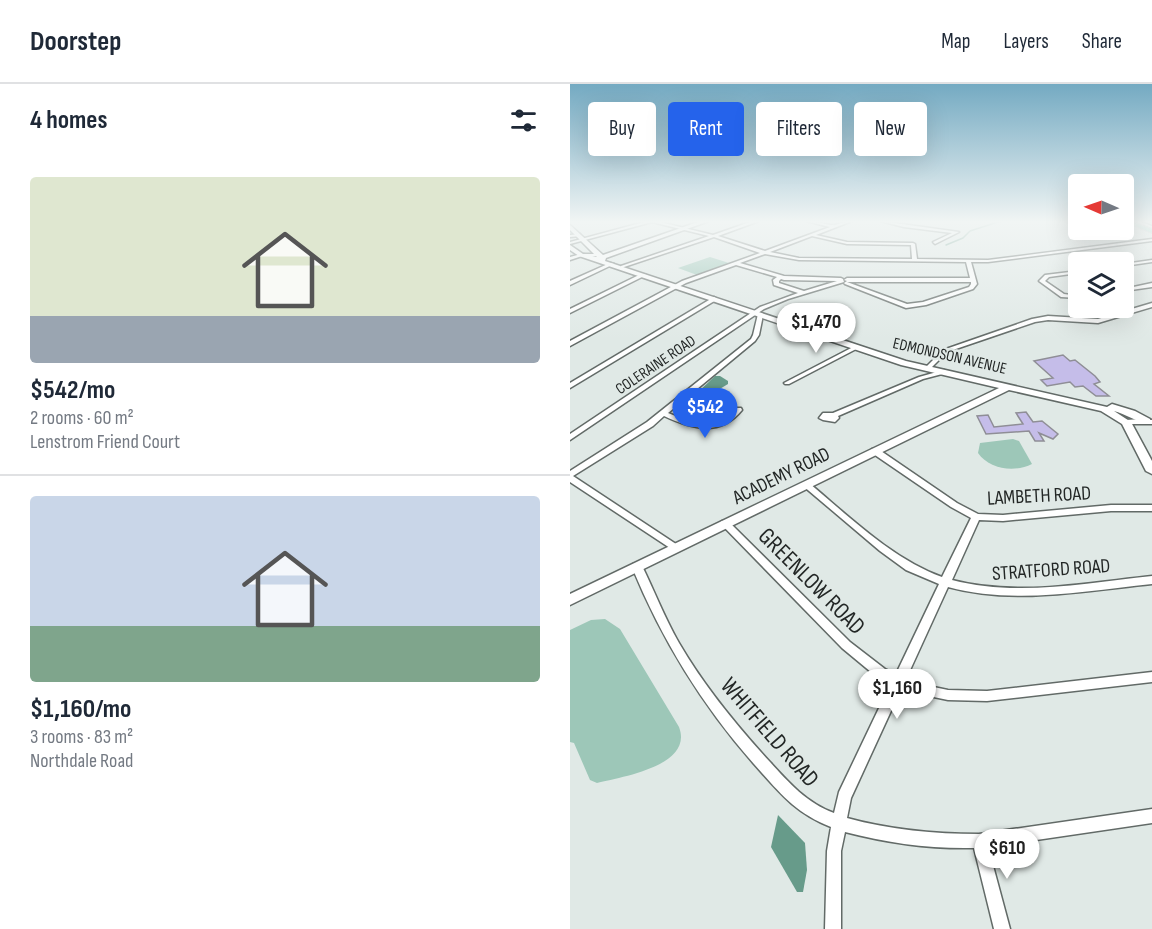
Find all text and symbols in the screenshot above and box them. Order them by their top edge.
text: Doorstep [30,25,121,58]
text: Map [941,29,970,54]
text: Layers [1003,29,1049,54]
text: Share [1082,29,1122,54]
chip: Buy [588,102,656,156]
chip: Rent [668,102,744,156]
chip: Filters [756,102,842,156]
chip: New [854,102,927,156]
icon: filters [507,104,540,137]
text: 4 homes [30,105,107,136]
north arrow [1068,174,1134,240]
map controls [1068,174,1134,318]
icon: home [231,216,339,324]
button: layers [1068,252,1134,318]
pin: $1,470 [767,303,865,354]
text: $1,470 [791,310,841,334]
street label: COLERAINE ROAD [612,331,700,399]
street label: EDMONDSON AVENUE [891,334,1008,379]
text: $542/mo [30,375,115,406]
pin: $542 [669,388,741,439]
text: $542 [686,395,724,419]
text: 2 rooms · 60 m² [30,406,134,430]
text: Lenstrom Friend Court [30,430,180,454]
street label: ACADEMY ROAD [728,442,834,510]
street label: LAMBETH ROAD [987,481,1092,511]
street label: GREENLOW ROAD [752,522,871,641]
icon: home [231,535,339,643]
street label: STRATFORD ROAD [991,554,1111,586]
pin: $1,160 [848,669,946,720]
street label: WHITFIELD ROAD [714,672,825,793]
text: $1,160 [872,676,922,700]
text: $1,160/mo [30,694,131,725]
text: 3 rooms · 83 m² [30,725,133,749]
text: Northdale Road [30,749,133,773]
pin: $610 [971,829,1043,880]
text: $610 [989,836,1026,860]

